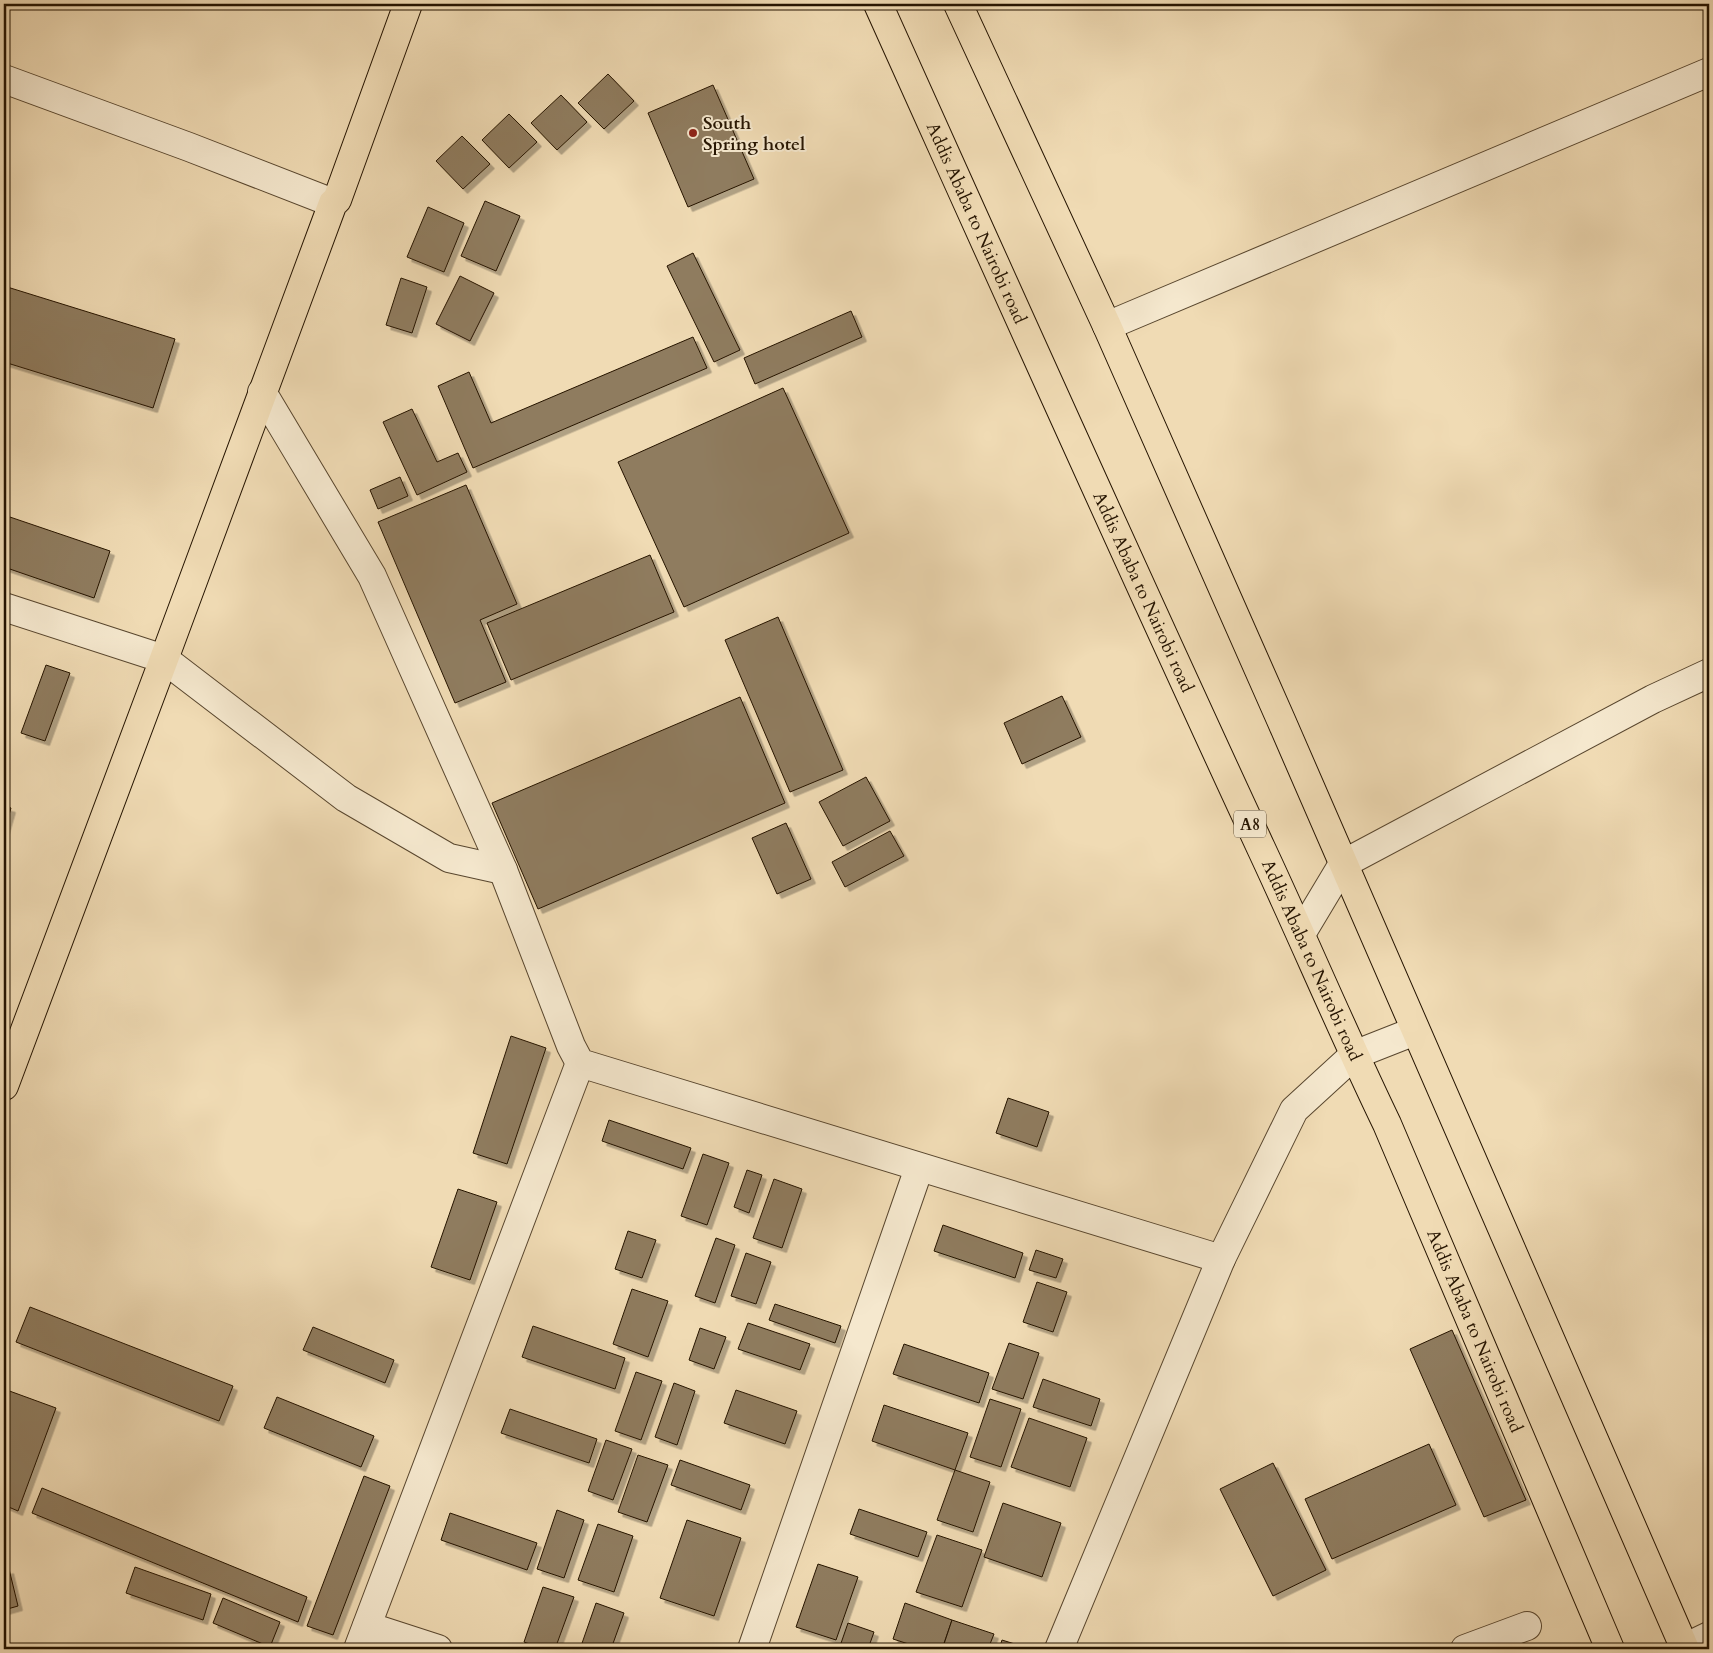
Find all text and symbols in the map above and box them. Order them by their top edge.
place label: South Spring hotel [703,111,805,157]
street label: Addis Ababa to Nairobi road [920,118,1032,328]
marker: South Spring hotel [687,127,699,139]
street label: Addis Ababa to Nairobi road [1086,487,1200,697]
road number: A8 [1234,811,1266,838]
street label: Addis Ababa to Nairobi road [1255,856,1368,1066]
street label: Addis Ababa to Nairobi road [1420,1226,1529,1437]

